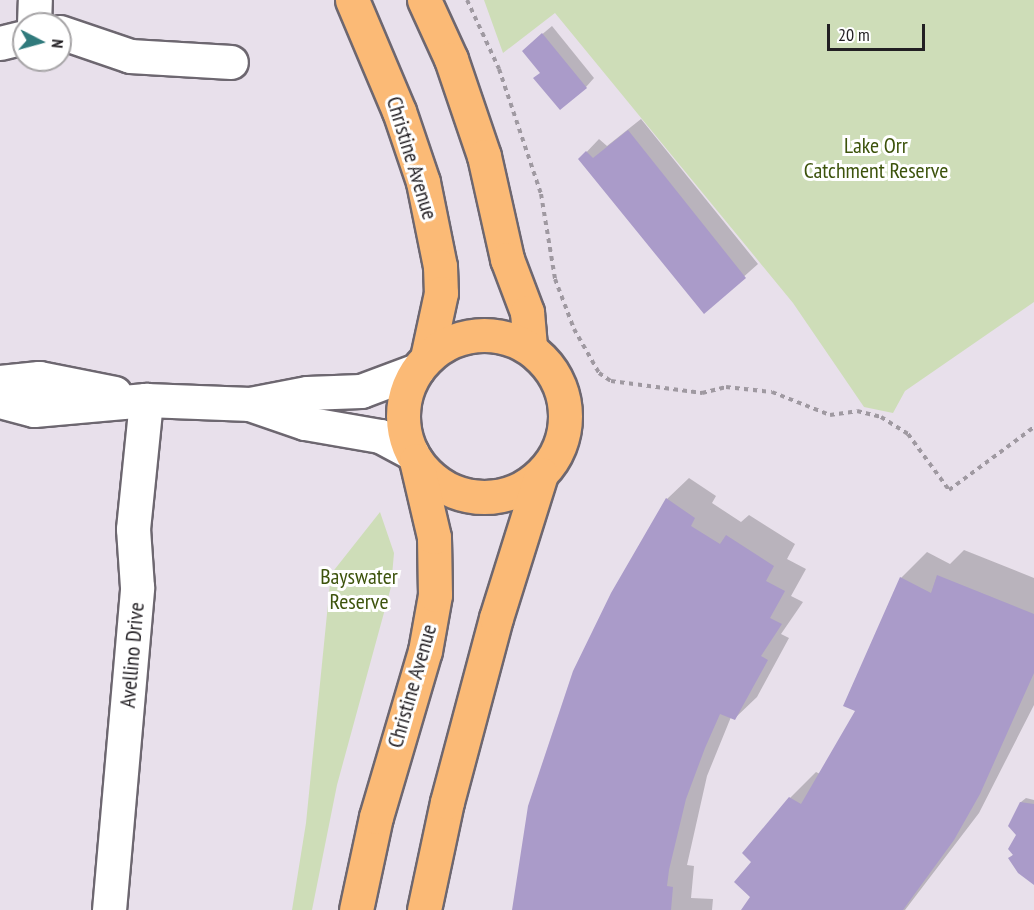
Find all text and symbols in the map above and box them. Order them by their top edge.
north arrow [12,12,72,72]
scale bar [830,12,928,50]
text: 20 m [838,23,870,46]
text: N [48,38,68,49]
street label: Christine Avenue [381,93,443,223]
park label: Lake Orr Catchment Reserve [804,132,948,184]
park label: Bayswater Reserve [320,563,398,614]
street label: Avellino Drive [114,601,150,709]
street label: Christine Avenue [382,621,442,751]

